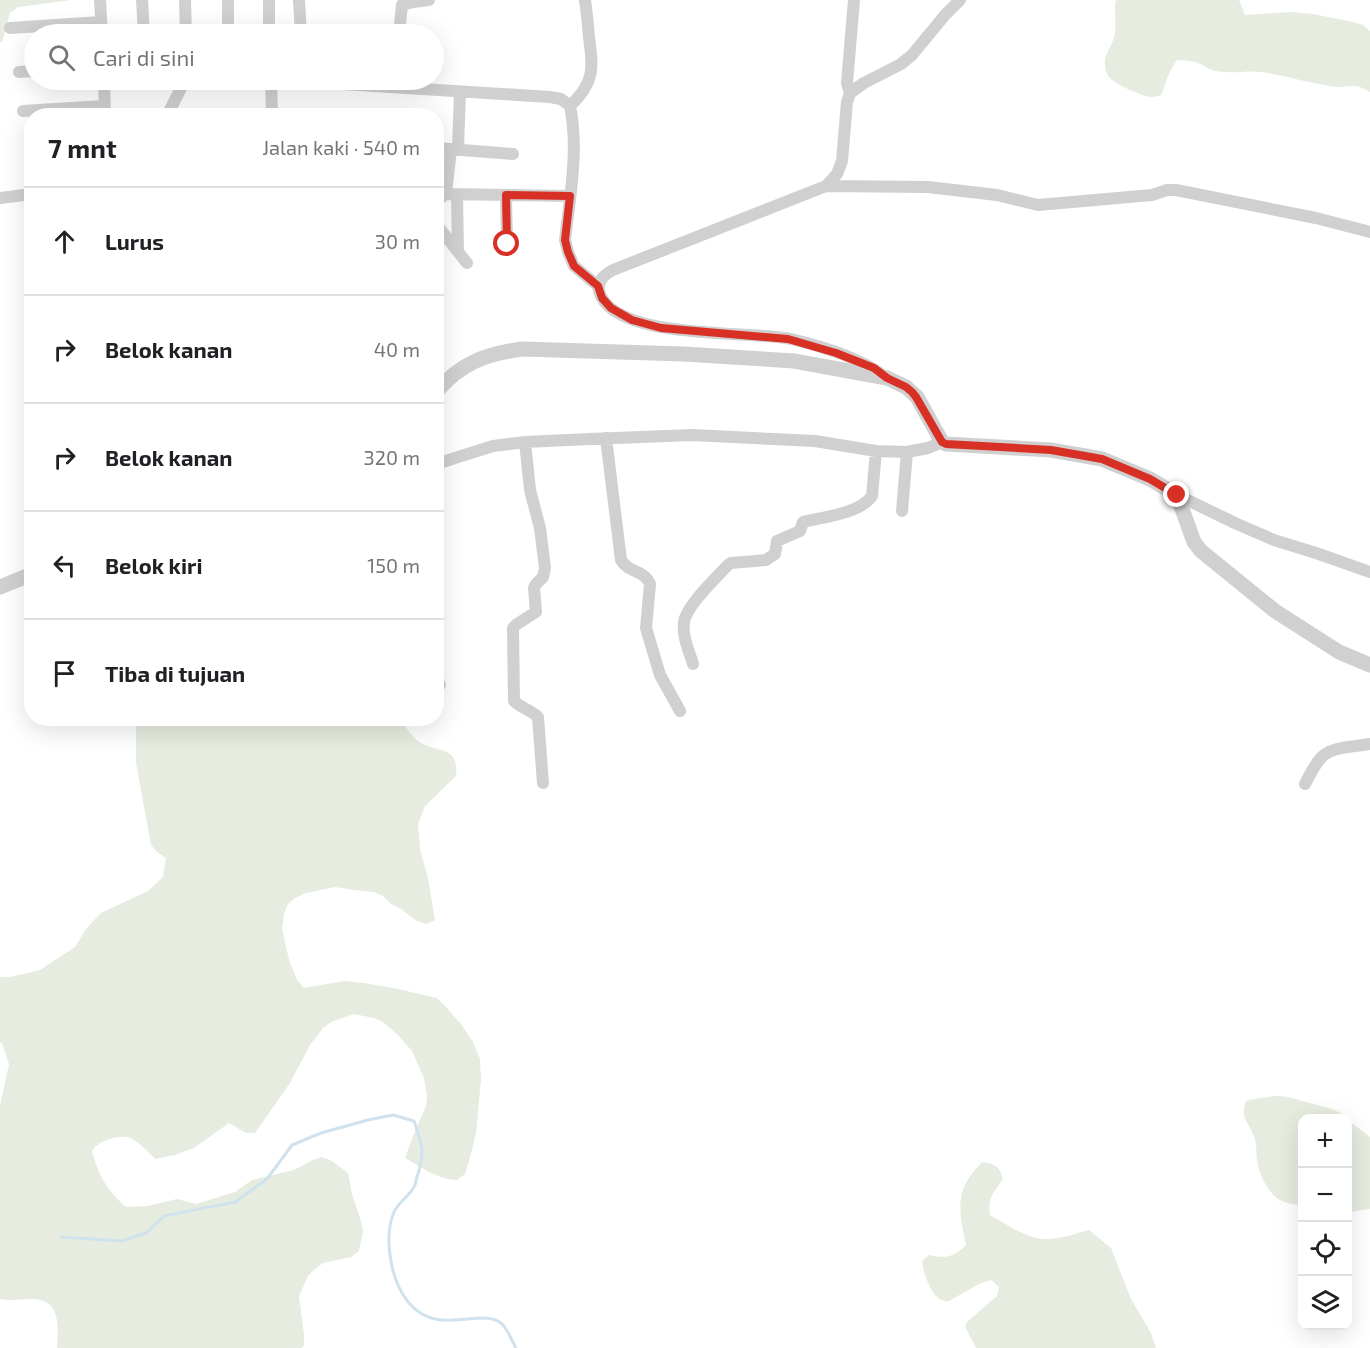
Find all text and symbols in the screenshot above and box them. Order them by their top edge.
search box [24,24,444,90]
icon: search [45,41,78,74]
text: Cari di sini [93,44,195,70]
text: 7 mnt [48,132,117,163]
text: Jalan kaki · 540 m [262,135,420,159]
icon: ahead [48,225,81,258]
text: Lurus [105,228,164,254]
text: 30 m [375,229,420,253]
route start [493,230,519,256]
icon: right [48,333,81,366]
text: Belok kanan [105,336,232,362]
text: 40 m [374,337,420,361]
icon: right [48,441,81,474]
text: Belok kanan [105,444,232,470]
text: 320 m [364,445,420,469]
route end [1163,481,1189,507]
icon: left [48,549,81,582]
text: Belok kiri [105,552,202,578]
text: 150 m [367,553,420,577]
icon: arrive [48,657,81,690]
text: Tiba di tujuan [105,660,245,686]
map controls [1298,1114,1352,1330]
button: + [1298,1114,1352,1168]
button: − [1298,1168,1352,1222]
button: locate [1298,1222,1352,1276]
button: layers [1298,1276,1352,1330]

